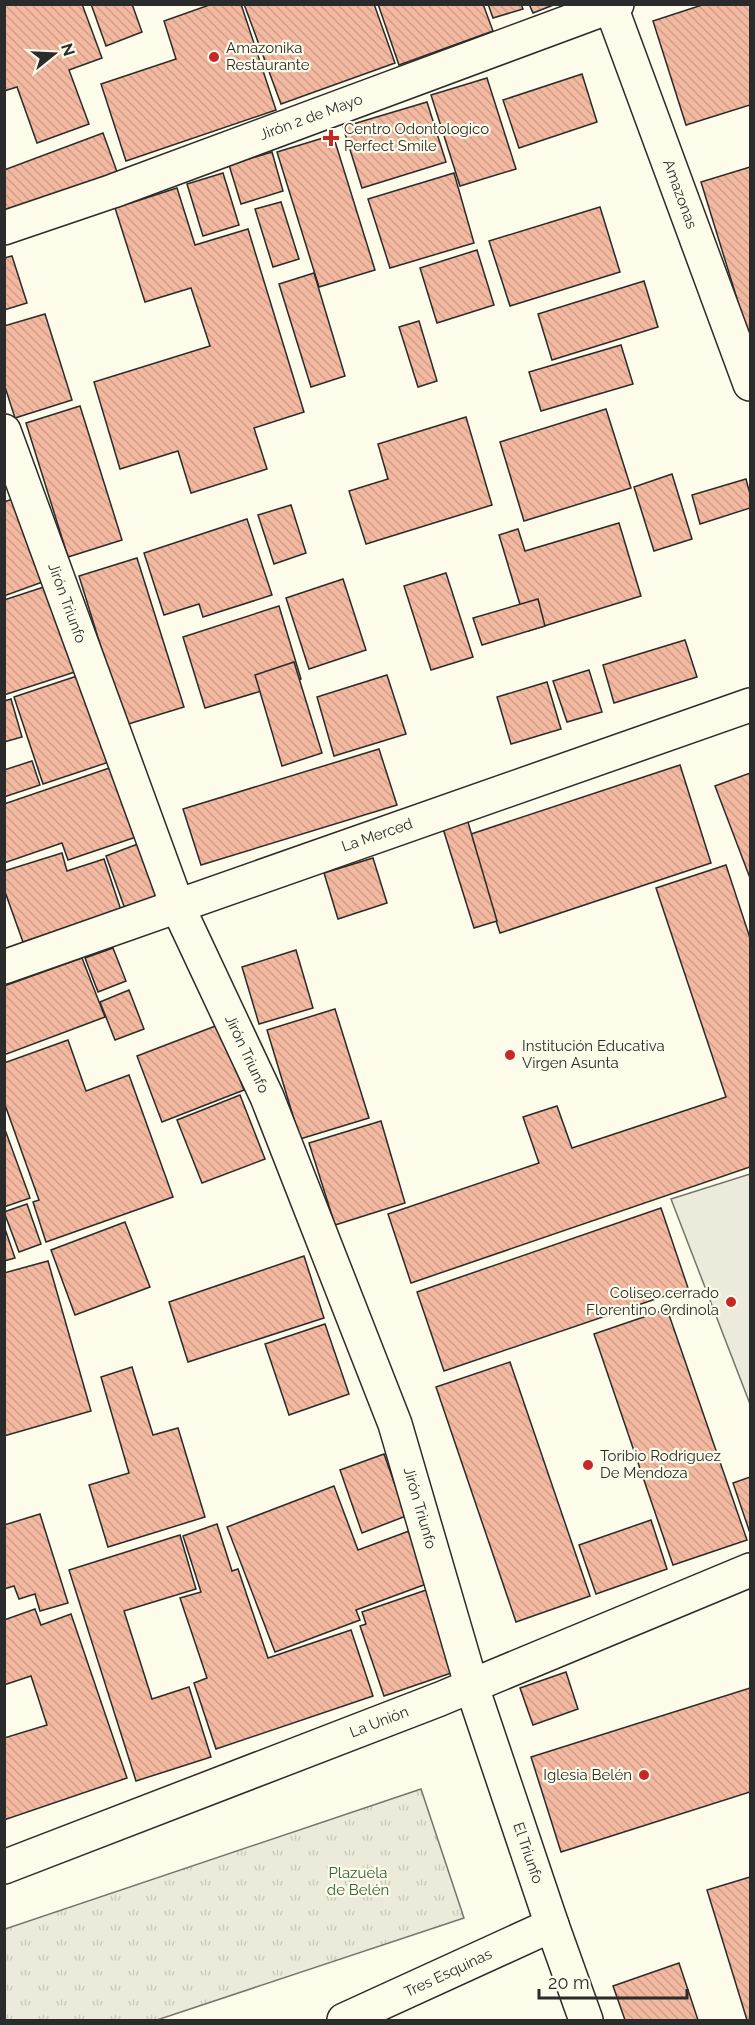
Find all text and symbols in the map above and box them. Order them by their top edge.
north arrow [24,24,84,84]
place label: Amazonika Restaurante [226,39,310,74]
text: N [57,41,79,58]
marker: Amazonika Restaurante [207,50,221,64]
street label: Jirón 2 de Mayo [257,90,365,144]
place label: Centro Odontologico Perfect Smile [344,120,489,155]
marker: Centro Odontologico Perfect Smile [322,129,340,147]
street label: Amazonas [659,157,701,231]
street label: Jirón Triunfo [44,560,90,646]
street label: La Merced [339,814,415,856]
street label: Jirón Triunfo [221,1012,273,1096]
place label: Institución Educativa Virgen Asunta [522,1037,665,1072]
marker: Institución Educativa Virgen Asunta [503,1048,517,1062]
place label: Coliseo cerrado Florentino Ordinola [586,1284,719,1319]
marker: Coliseo cerrado Florentino Ordinola [724,1295,738,1309]
place label: Toribio Rodriguez De Mendoza [600,1447,721,1482]
marker: Toribio Rodriguez De Mendoza [581,1458,595,1472]
street label: Jirón Triunfo [400,1465,440,1551]
street label: La Unión [347,1703,411,1741]
place label: Iglesia Belén [543,1766,632,1784]
marker: Iglesia Belén [637,1768,651,1782]
street label: El Triunfo [509,1820,547,1886]
park label: Plazuela de Belén [327,1864,389,1899]
street label: Tres Esquinas [401,1945,495,2001]
scale bar [539,1962,688,2000]
text: 20 m [548,1972,590,1993]

